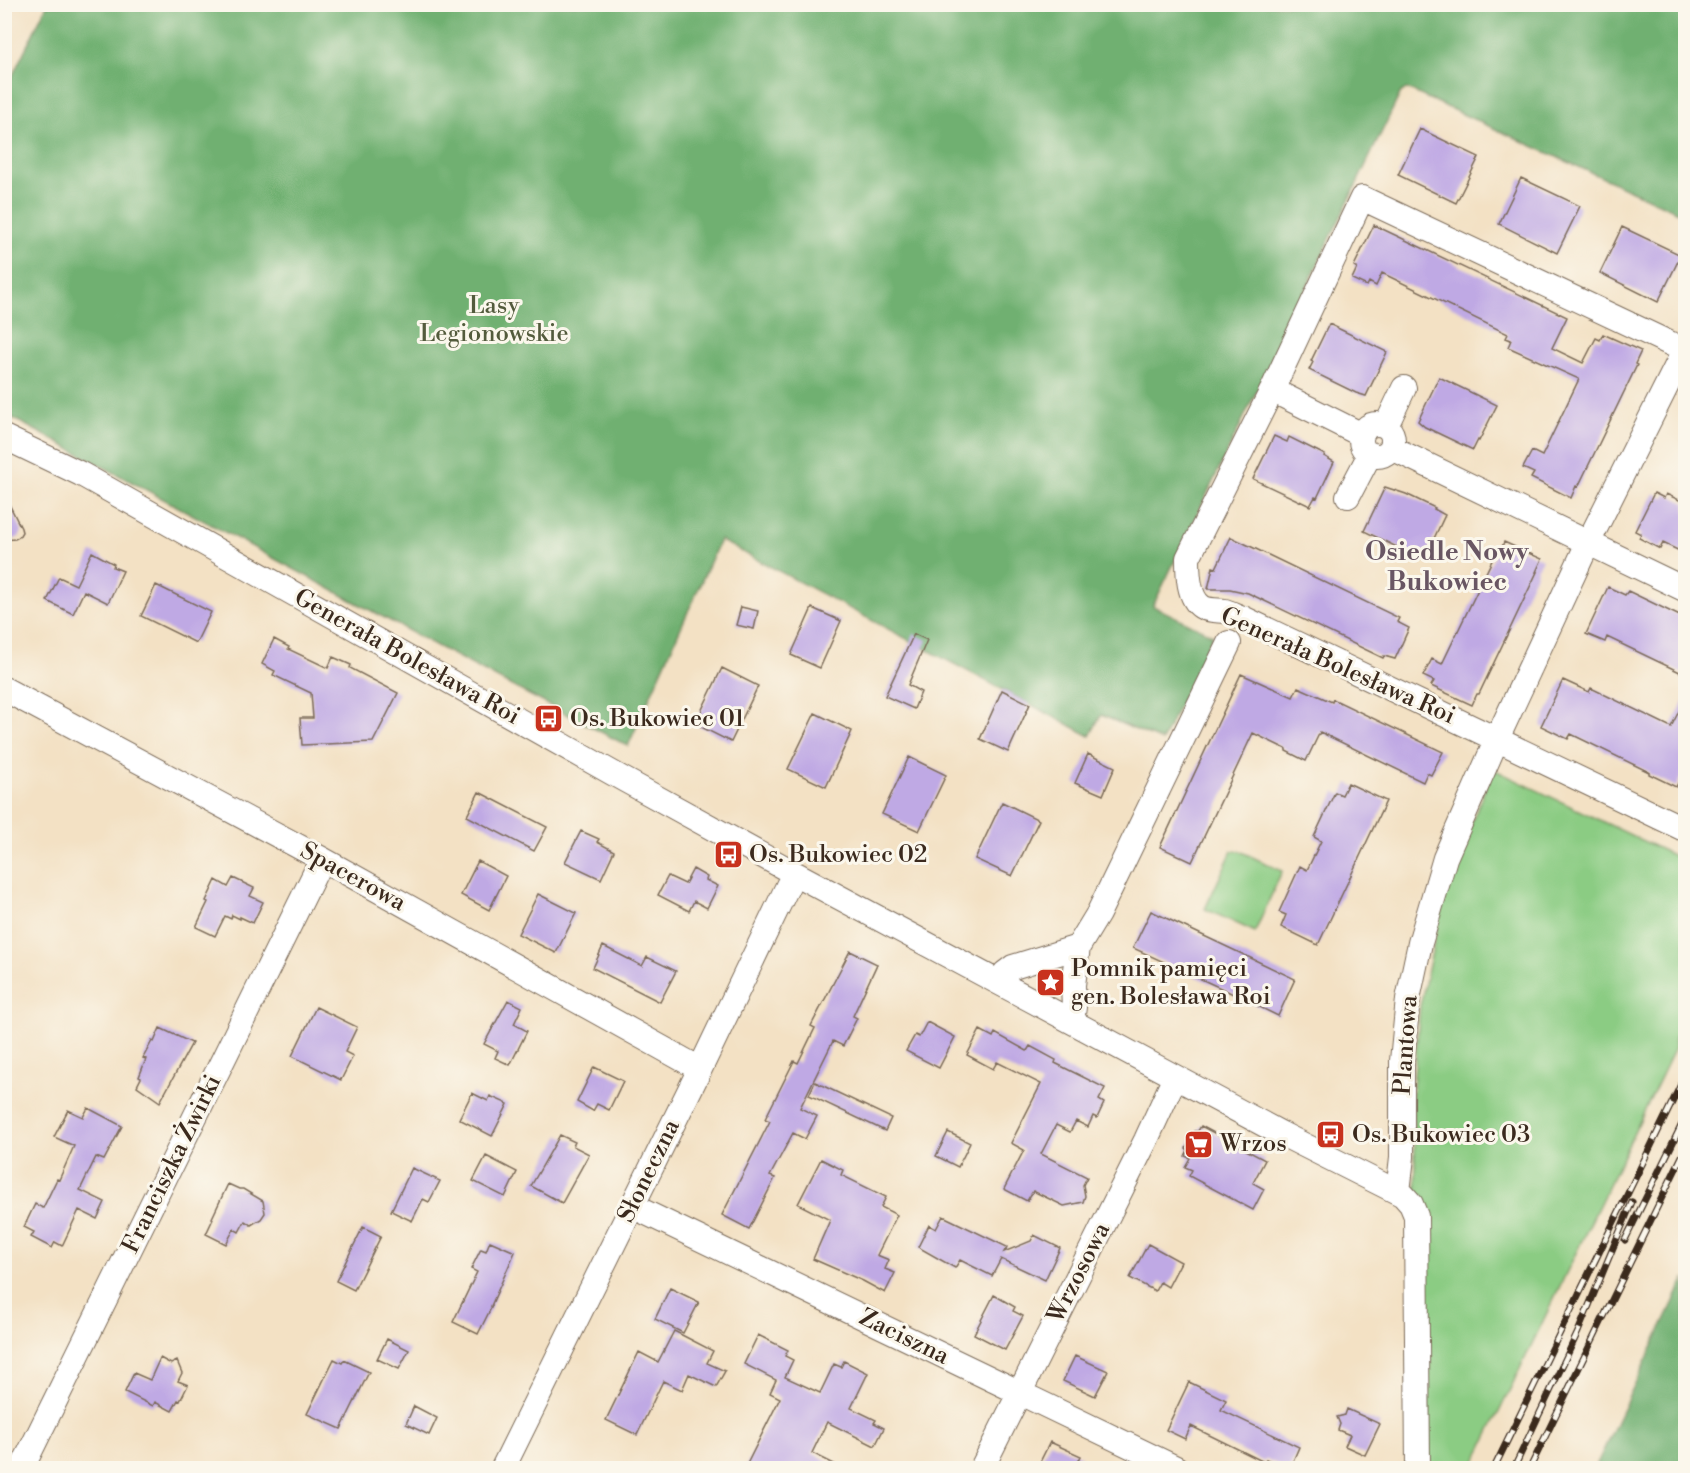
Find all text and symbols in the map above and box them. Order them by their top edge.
park label: Lasy Legionowskie [419,291,569,349]
district label: Osiedle Nowy Bukowiec [1365,536,1530,598]
street label: Generała Bolesława Roi [289,582,525,732]
street label: Generała Bolesława Roi [1216,601,1460,731]
bus stop icon: Os. Bukowiec 01 [533,703,565,735]
place label: Os. Bukowiec 01 [570,704,745,734]
street label: Spacerowa [295,836,412,919]
bus stop icon: Os. Bukowiec 02 [712,839,744,871]
place label: Os. Bukowiec 02 [749,840,927,870]
place label: Pomnik pamięci gen. Bolesława Roi [1071,954,1271,1012]
place icon: Pomnik pamięci gen. Bolesława Roi [1034,967,1066,999]
street label: Plantowa [1388,993,1425,1096]
street label: Franciszka Żwirki [115,1069,228,1258]
street label: Słoneczna [611,1114,687,1227]
bus stop icon: Os. Bukowiec 03 [1315,1119,1347,1151]
place label: Os. Bukowiec 03 [1352,1120,1530,1150]
supermarket icon: Wrzos [1183,1128,1215,1160]
place label: Wrzos [1219,1129,1287,1159]
street label: Wrzosowa [1041,1217,1117,1329]
street label: Zaciszna [854,1302,955,1372]

